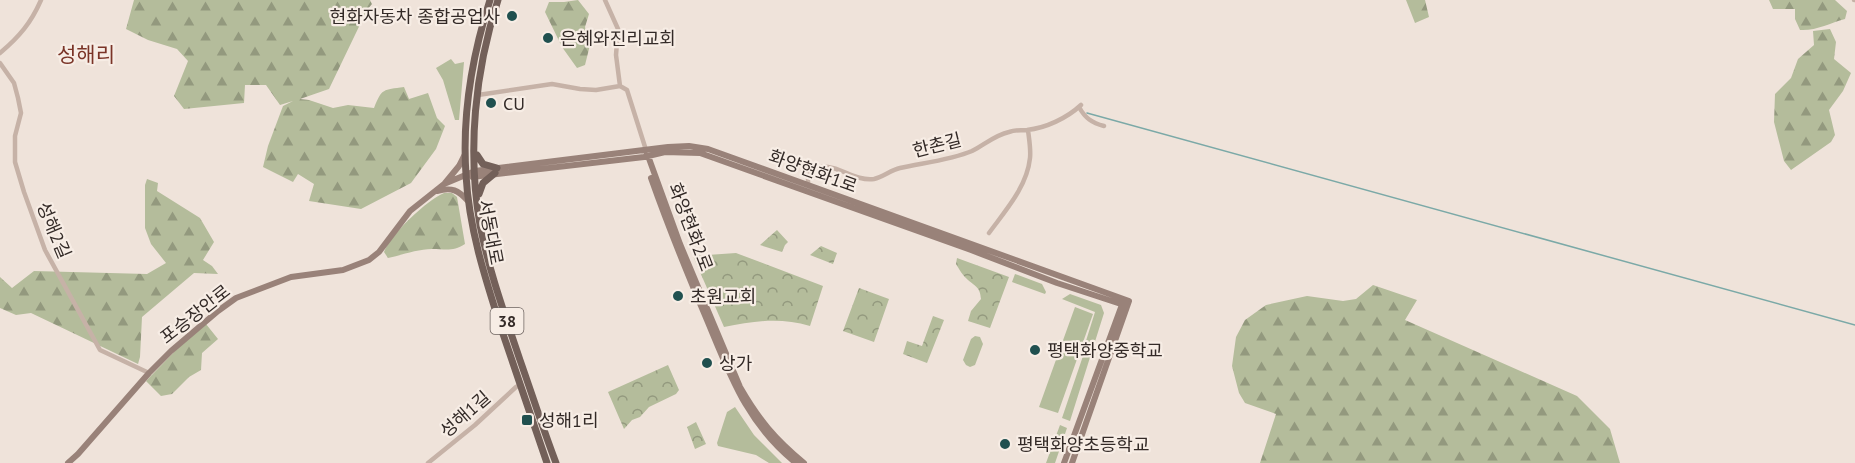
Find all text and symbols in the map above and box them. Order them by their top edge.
place label: 현화자동차 종합공업사 [330,5,500,28]
marker: 현화자동차 종합공업사 [505,9,519,23]
place label: 은혜와진리교회 [560,27,676,50]
marker: 은혜와진리교회 [541,31,555,45]
district label: 성해리 [57,41,115,68]
place label: CU [503,92,525,115]
marker: CU [484,96,498,110]
street label: 한촌길 [910,128,964,162]
street label: 화양현화1로 [766,144,860,198]
street label: 화양현화2로 [664,180,718,274]
street label: 서동대로 [473,197,509,267]
street label: 성해2길 [32,198,76,262]
street label: 포승장안로 [155,279,235,349]
place label: 초원교회 [690,285,756,308]
marker: 초원교회 [671,289,685,303]
road number: 38 [490,308,524,334]
place label: 평택화양중학교 [1047,339,1163,362]
marker: 평택화양중학교 [1028,343,1042,357]
place label: 상가 [719,352,753,375]
marker: 상가 [700,356,714,370]
street label: 성해1길 [435,386,495,442]
place label: 성해1리 [539,409,599,432]
marker: 성해1리 [520,413,534,427]
place label: 평택화양초등학교 [1017,433,1149,456]
marker: 평택화양초등학교 [998,437,1012,451]

